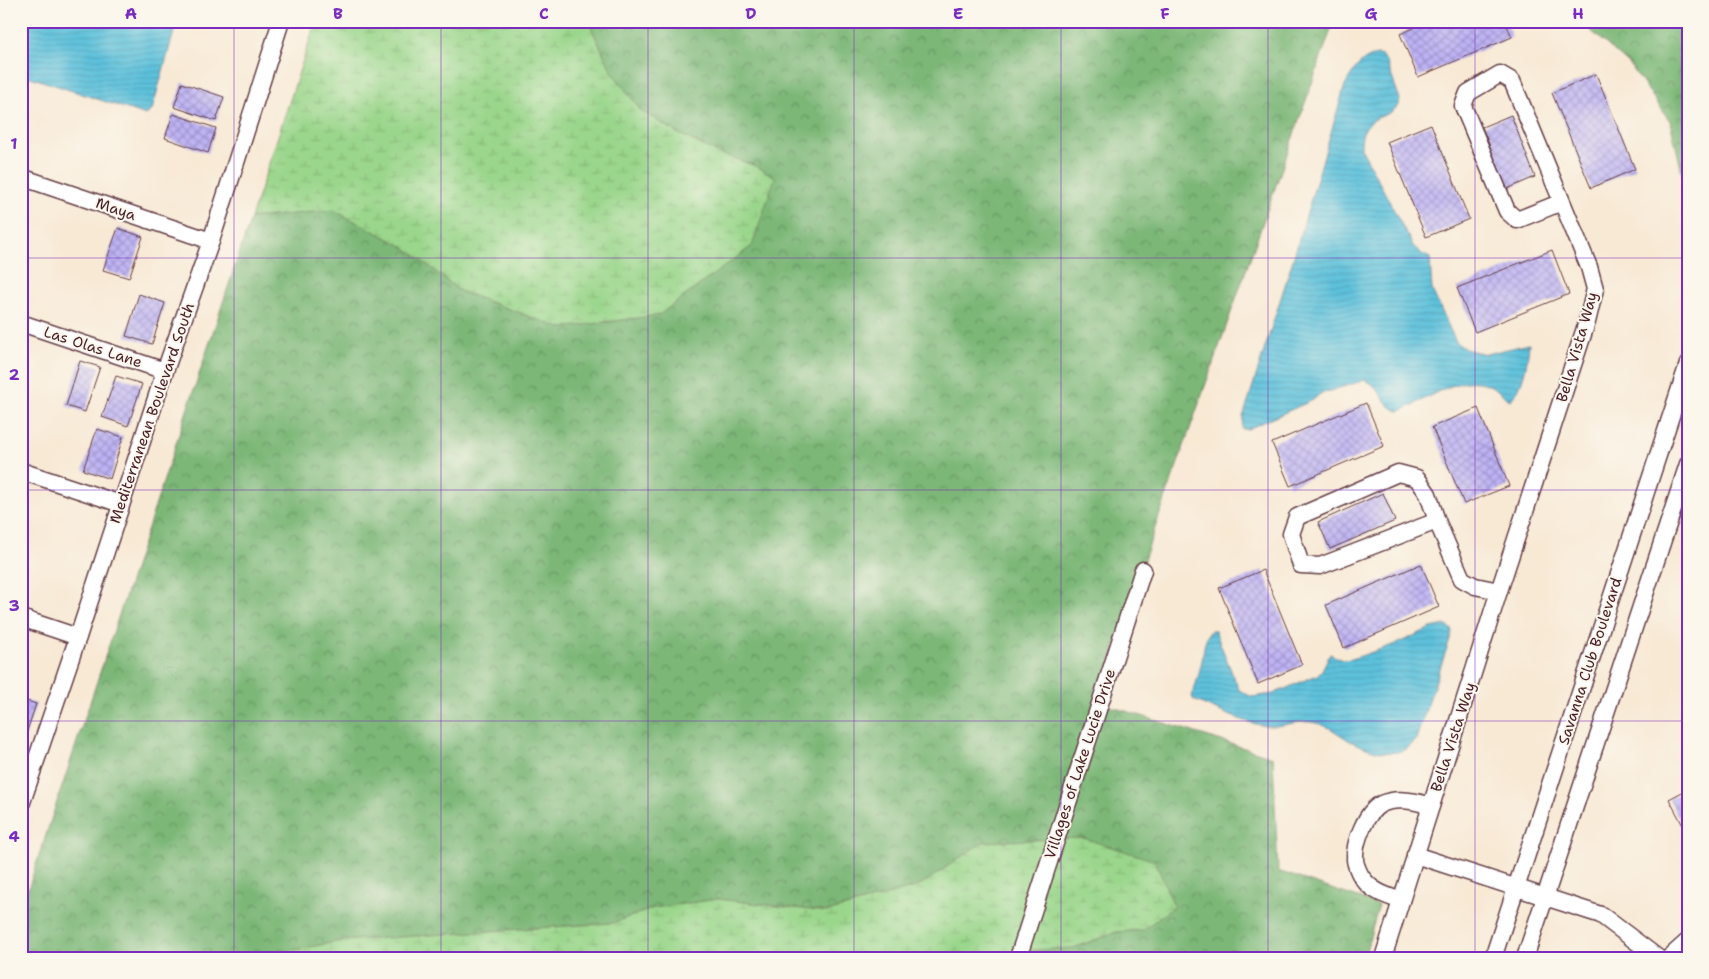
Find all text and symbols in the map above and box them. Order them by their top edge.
text: A [125,3,137,24]
text: B [333,3,343,24]
text: C [539,3,549,24]
text: D [745,3,757,24]
text: E [953,3,963,24]
text: F [1160,3,1170,24]
text: G [1365,3,1378,24]
text: H [1572,3,1584,24]
text: 1 [10,133,18,154]
street label: Maya [93,193,139,225]
street label: Bella Vista Way [1552,290,1602,404]
street label: Mediterranean Boulevard South [105,300,199,526]
street label: Las Olas Lane [41,322,145,372]
text: 2 [8,364,20,385]
street label: Savanna Club Boulevard [1553,574,1627,747]
text: 3 [8,595,20,616]
street label: Villages of Lake Lucie Drive [1040,666,1120,862]
street label: Bella Vista Way [1426,680,1480,794]
text: 4 [8,826,20,847]

